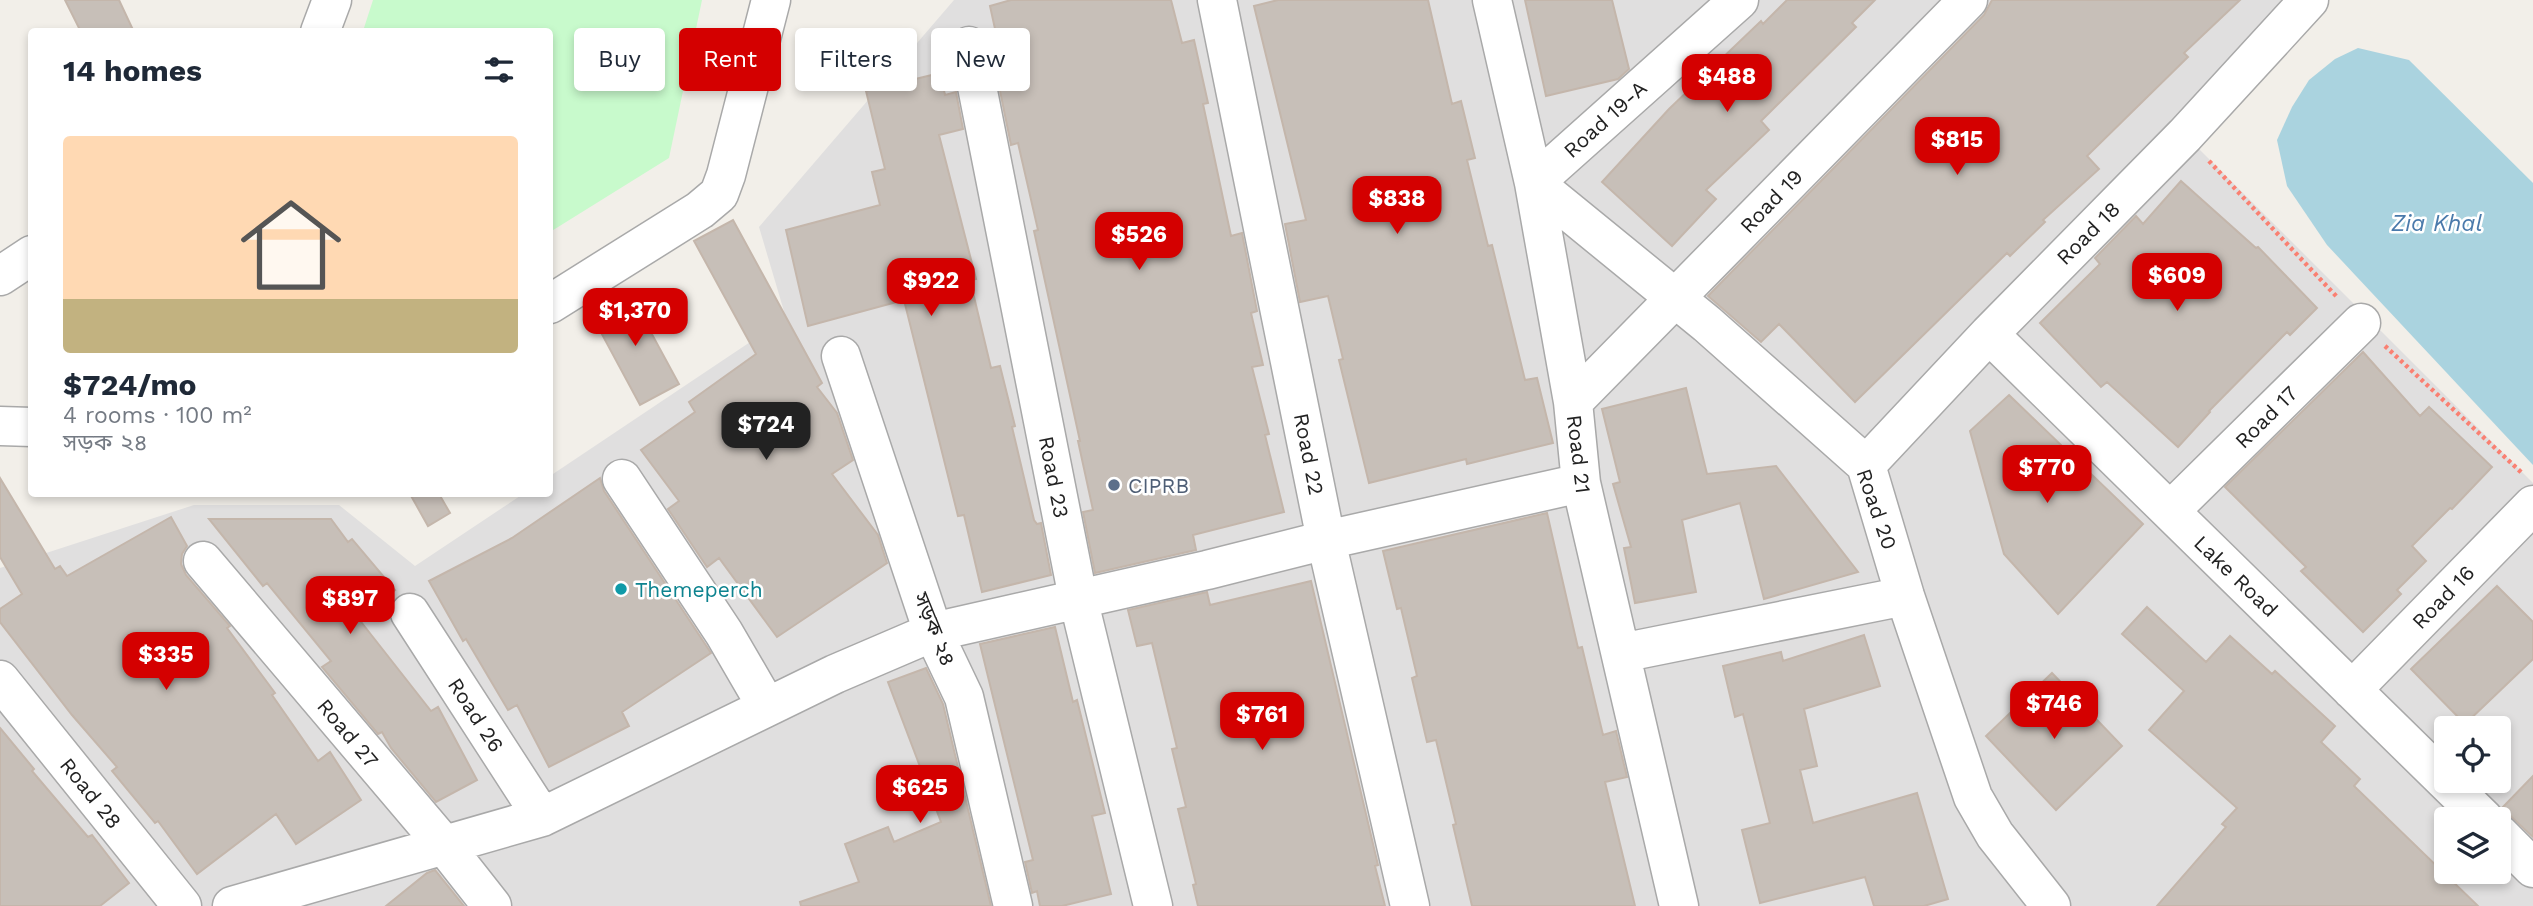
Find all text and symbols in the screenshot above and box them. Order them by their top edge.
chip: Buy [574,28,665,91]
chip: Rent [679,28,781,91]
chip: Filters [795,28,917,91]
chip: New [931,28,1030,91]
icon: filters [480,51,518,89]
text: 14 homes [63,53,202,88]
pin: $488 [1686,54,1768,114]
text: $488 [1698,63,1756,90]
street label: Road 19-A [1558,75,1652,163]
pin: $815 [1916,118,1998,177]
text: $815 [1931,126,1983,153]
street label: Road 19 [1735,164,1807,238]
pin: $838 [1356,176,1438,236]
icon: home [228,182,354,308]
text: $838 [1368,185,1426,212]
street label: Road 18 [2051,196,2125,270]
water label: Zia Khal [2391,210,2482,237]
pin: $526 [1098,212,1180,272]
text: $526 [1111,221,1167,248]
pin: $609 [2136,254,2218,313]
pin: $922 [890,258,972,318]
text: $609 [2148,262,2206,289]
text: $922 [903,267,959,294]
pin: $1,370 [578,288,692,348]
text: $1,370 [599,297,671,324]
text: $724/mo [63,367,197,402]
street label: Road 17 [2230,380,2303,453]
text: 4 rooms · 100 m² [63,402,252,429]
pin: $724 [725,402,807,462]
text: $724 [737,411,795,438]
street label: Road 22 [1289,411,1329,497]
street label: Road 21 [1562,413,1596,495]
text: সড়ক ২৪ [63,429,147,456]
street label: Road 23 [1034,434,1074,520]
pin: $770 [2006,446,2088,505]
text: $770 [2019,454,2075,481]
street label: Road 20 [1852,465,1902,553]
place label: CIPRB [1128,473,1189,498]
marker: CIPRB [1106,477,1122,493]
street label: Lake Road [2189,530,2283,622]
street label: Road 16 [2407,560,2479,634]
pin: $897 [309,576,391,636]
place label: Themeperch [635,577,763,602]
marker: Themeperch [613,581,629,597]
text: $897 [322,585,378,612]
street label: সড়ক ২৪ [909,588,961,669]
pin: $335 [125,632,207,692]
text: $335 [138,641,194,668]
street label: Road 26 [443,673,509,757]
pin: $746 [2013,682,2095,741]
text: $746 [2026,690,2082,717]
pin: $761 [1221,692,1303,752]
street label: Road 27 [312,694,384,773]
text: $761 [1236,701,1288,728]
map controls [2434,716,2511,884]
button: locate [2434,716,2511,793]
street label: Road 28 [55,753,127,833]
pin: $625 [879,766,961,825]
text: $625 [892,774,948,801]
button: layers [2434,807,2511,884]

